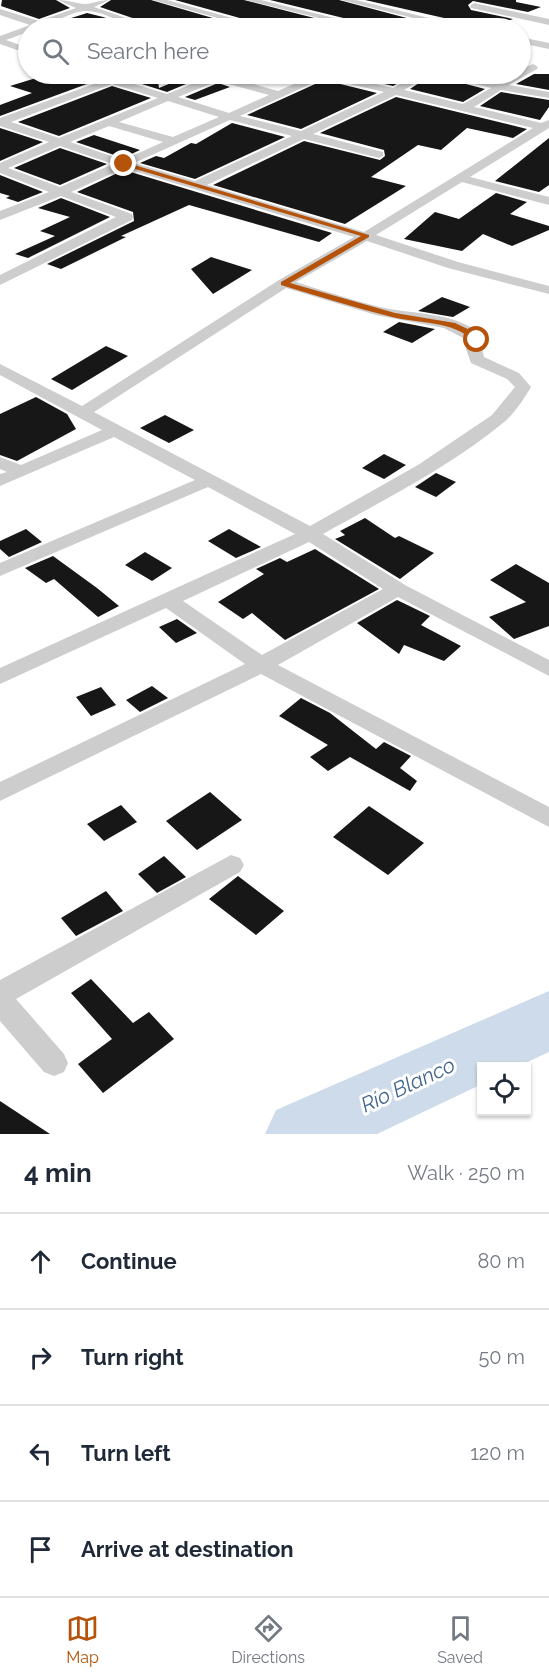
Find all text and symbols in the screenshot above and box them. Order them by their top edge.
search box [18,18,531,84]
icon: search [39,35,72,68]
text: Search here [87,38,209,64]
route end [110,150,136,176]
route start [463,326,489,352]
water label: Río Blanco [357,1052,459,1117]
map controls [477,1062,531,1116]
button: locate [477,1062,531,1116]
text: 4 min [24,1158,92,1188]
text: Walk · 250 m [407,1161,525,1185]
icon: ahead [24,1245,57,1278]
text: Continue [81,1248,177,1274]
text: 80 m [477,1249,525,1273]
icon: right [24,1341,57,1374]
text: Turn right [81,1344,184,1370]
text: 50 m [478,1345,525,1369]
icon: left [24,1437,57,1470]
text: Turn left [81,1440,171,1466]
text: 120 m [470,1441,525,1465]
icon: arrive [24,1533,57,1566]
text: Arrive at destination [81,1536,294,1562]
tab: Map [66,1612,99,1667]
tab: Directions [231,1612,305,1667]
tab: Saved [437,1612,483,1667]

